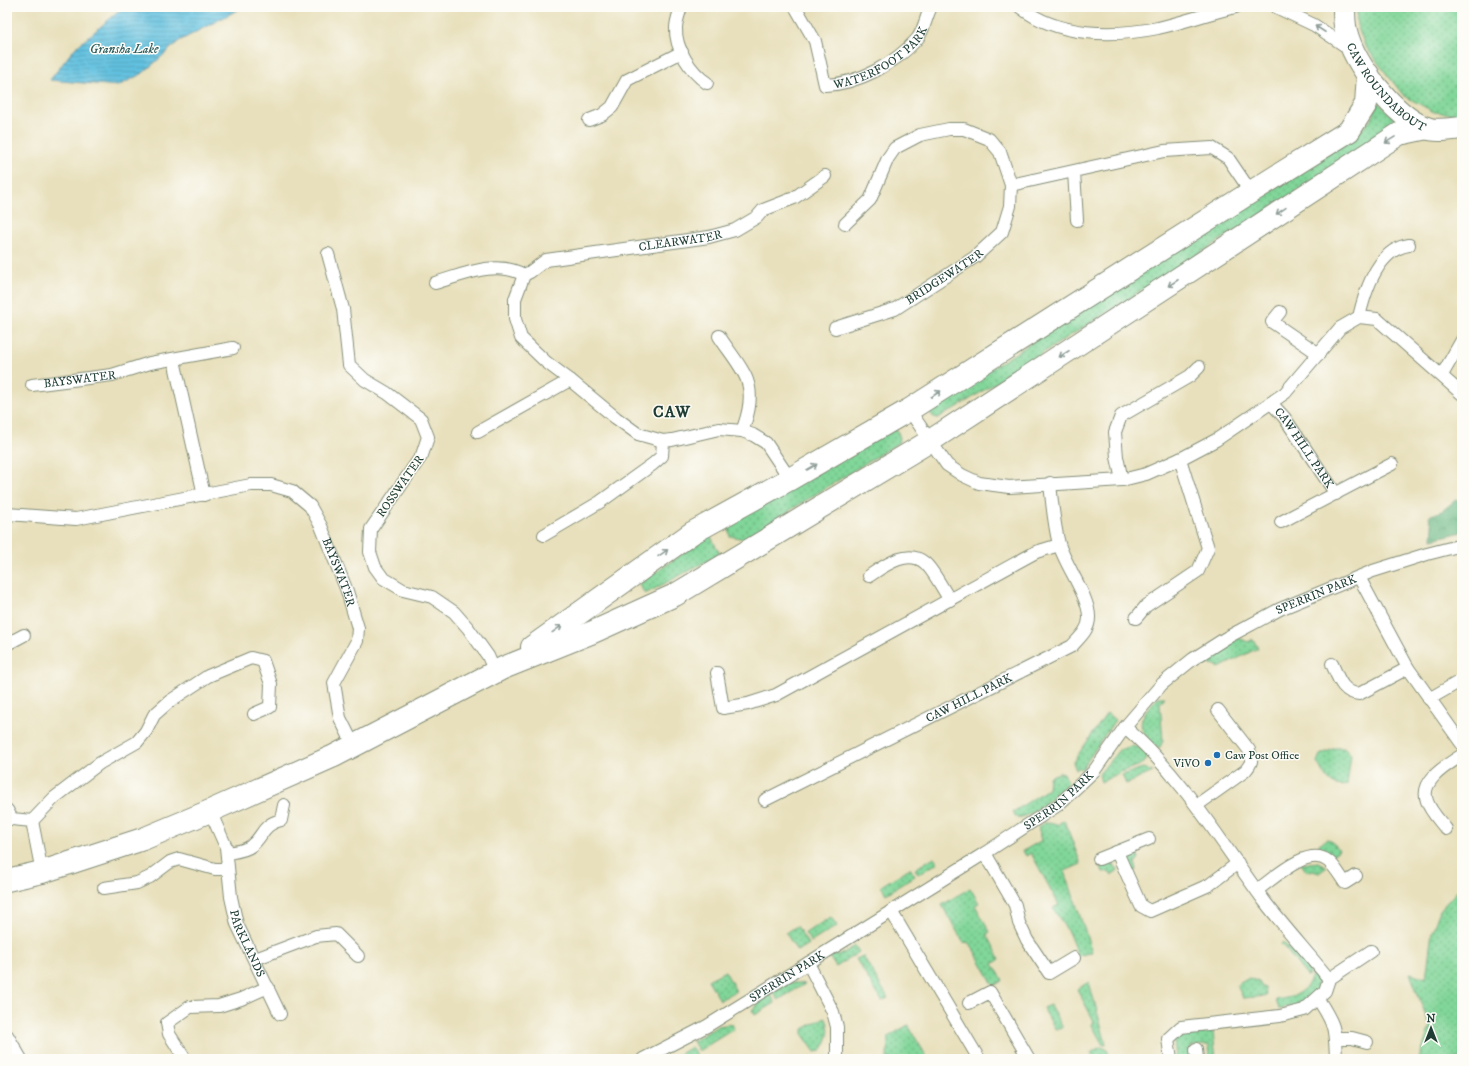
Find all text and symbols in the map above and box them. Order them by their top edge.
street label: WATERFOOT PARK [831,24,931,93]
one-way arrow [1315,25,1326,33]
water label: Gransha Lake [90,41,159,57]
street label: CAW ROUNDABOUT [1343,41,1428,135]
one-way arrow [1385,136,1396,144]
one-way arrow [1276,207,1287,216]
street label: CLEARWATER [638,227,724,255]
street label: BRIDGEWATER [903,246,987,308]
one-way arrow [1168,279,1179,287]
one-way arrow [1059,350,1070,358]
street label: BAYSWATER [43,368,117,391]
one-way arrow [930,389,942,397]
district label: CAW [653,402,691,422]
street label: CAW HILL PARK [1271,405,1337,492]
street label: ROSSWATER [373,452,427,520]
one-way arrow [806,462,818,470]
street label: BAYSWATER [318,536,358,608]
one-way arrow [657,549,668,557]
street label: SPERRIN PARK [1273,571,1359,618]
one-way arrow [552,625,563,633]
street label: CAW HILL PARK [923,670,1015,726]
place label: Caw Post Office [1225,748,1299,763]
marker: Caw Post Office [1212,750,1222,760]
place label: ViVO [1173,756,1200,771]
marker: ViVO [1203,758,1213,768]
street label: SPERRIN PARK [1021,768,1097,834]
street label: PARKLANDS [226,908,268,980]
street label: SPERRIN PARK [747,947,828,1006]
north arrow [1411,1008,1451,1048]
text: N [1426,1012,1436,1026]

